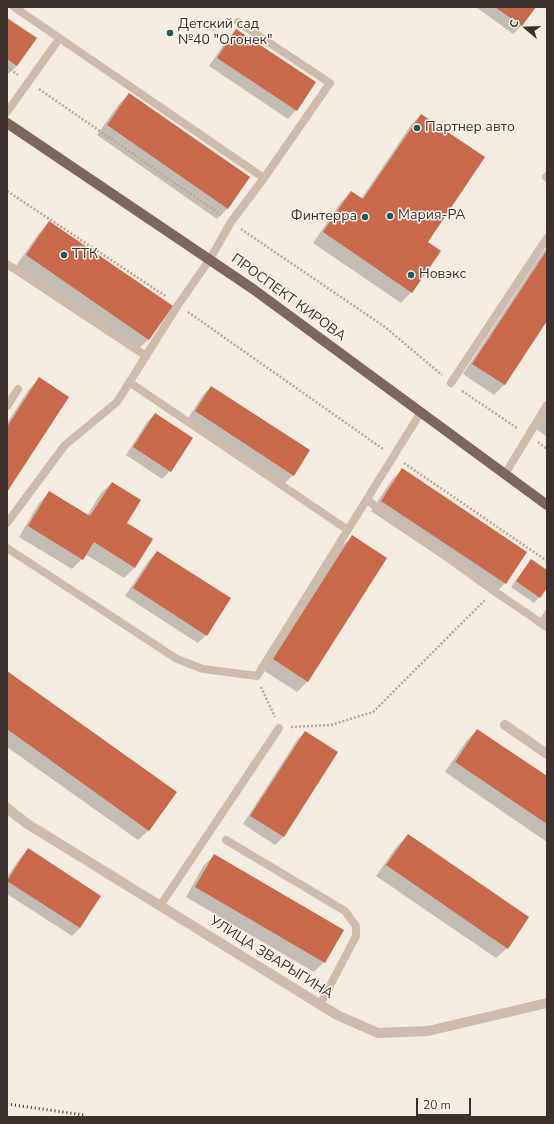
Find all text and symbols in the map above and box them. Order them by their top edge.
north arrow [506,8,546,48]
place label: Детский сад №40 "Огонек" [178,17,272,50]
text: С [506,18,522,30]
marker: Детский сад №40 "Огонек" [165,28,175,38]
place label: Партнер авто [425,120,515,136]
marker: Партнер авто [412,123,422,133]
place label: Мария-РА [398,208,465,224]
place label: Финтерра [291,209,357,225]
marker: Мария-РА [385,211,395,221]
marker: Финтерра [360,212,370,222]
place label: ТТК [72,247,98,263]
marker: ТТК [59,250,69,260]
street label: ПРОСПЕКТ КИРОВА [227,251,349,345]
place label: Новэкс [419,267,466,283]
marker: Новэкс [406,270,416,280]
street label: УЛИЦА ЗВАРЫГИНА [206,913,336,1003]
scale bar [418,1090,473,1116]
text: 20 m [423,1097,451,1113]

